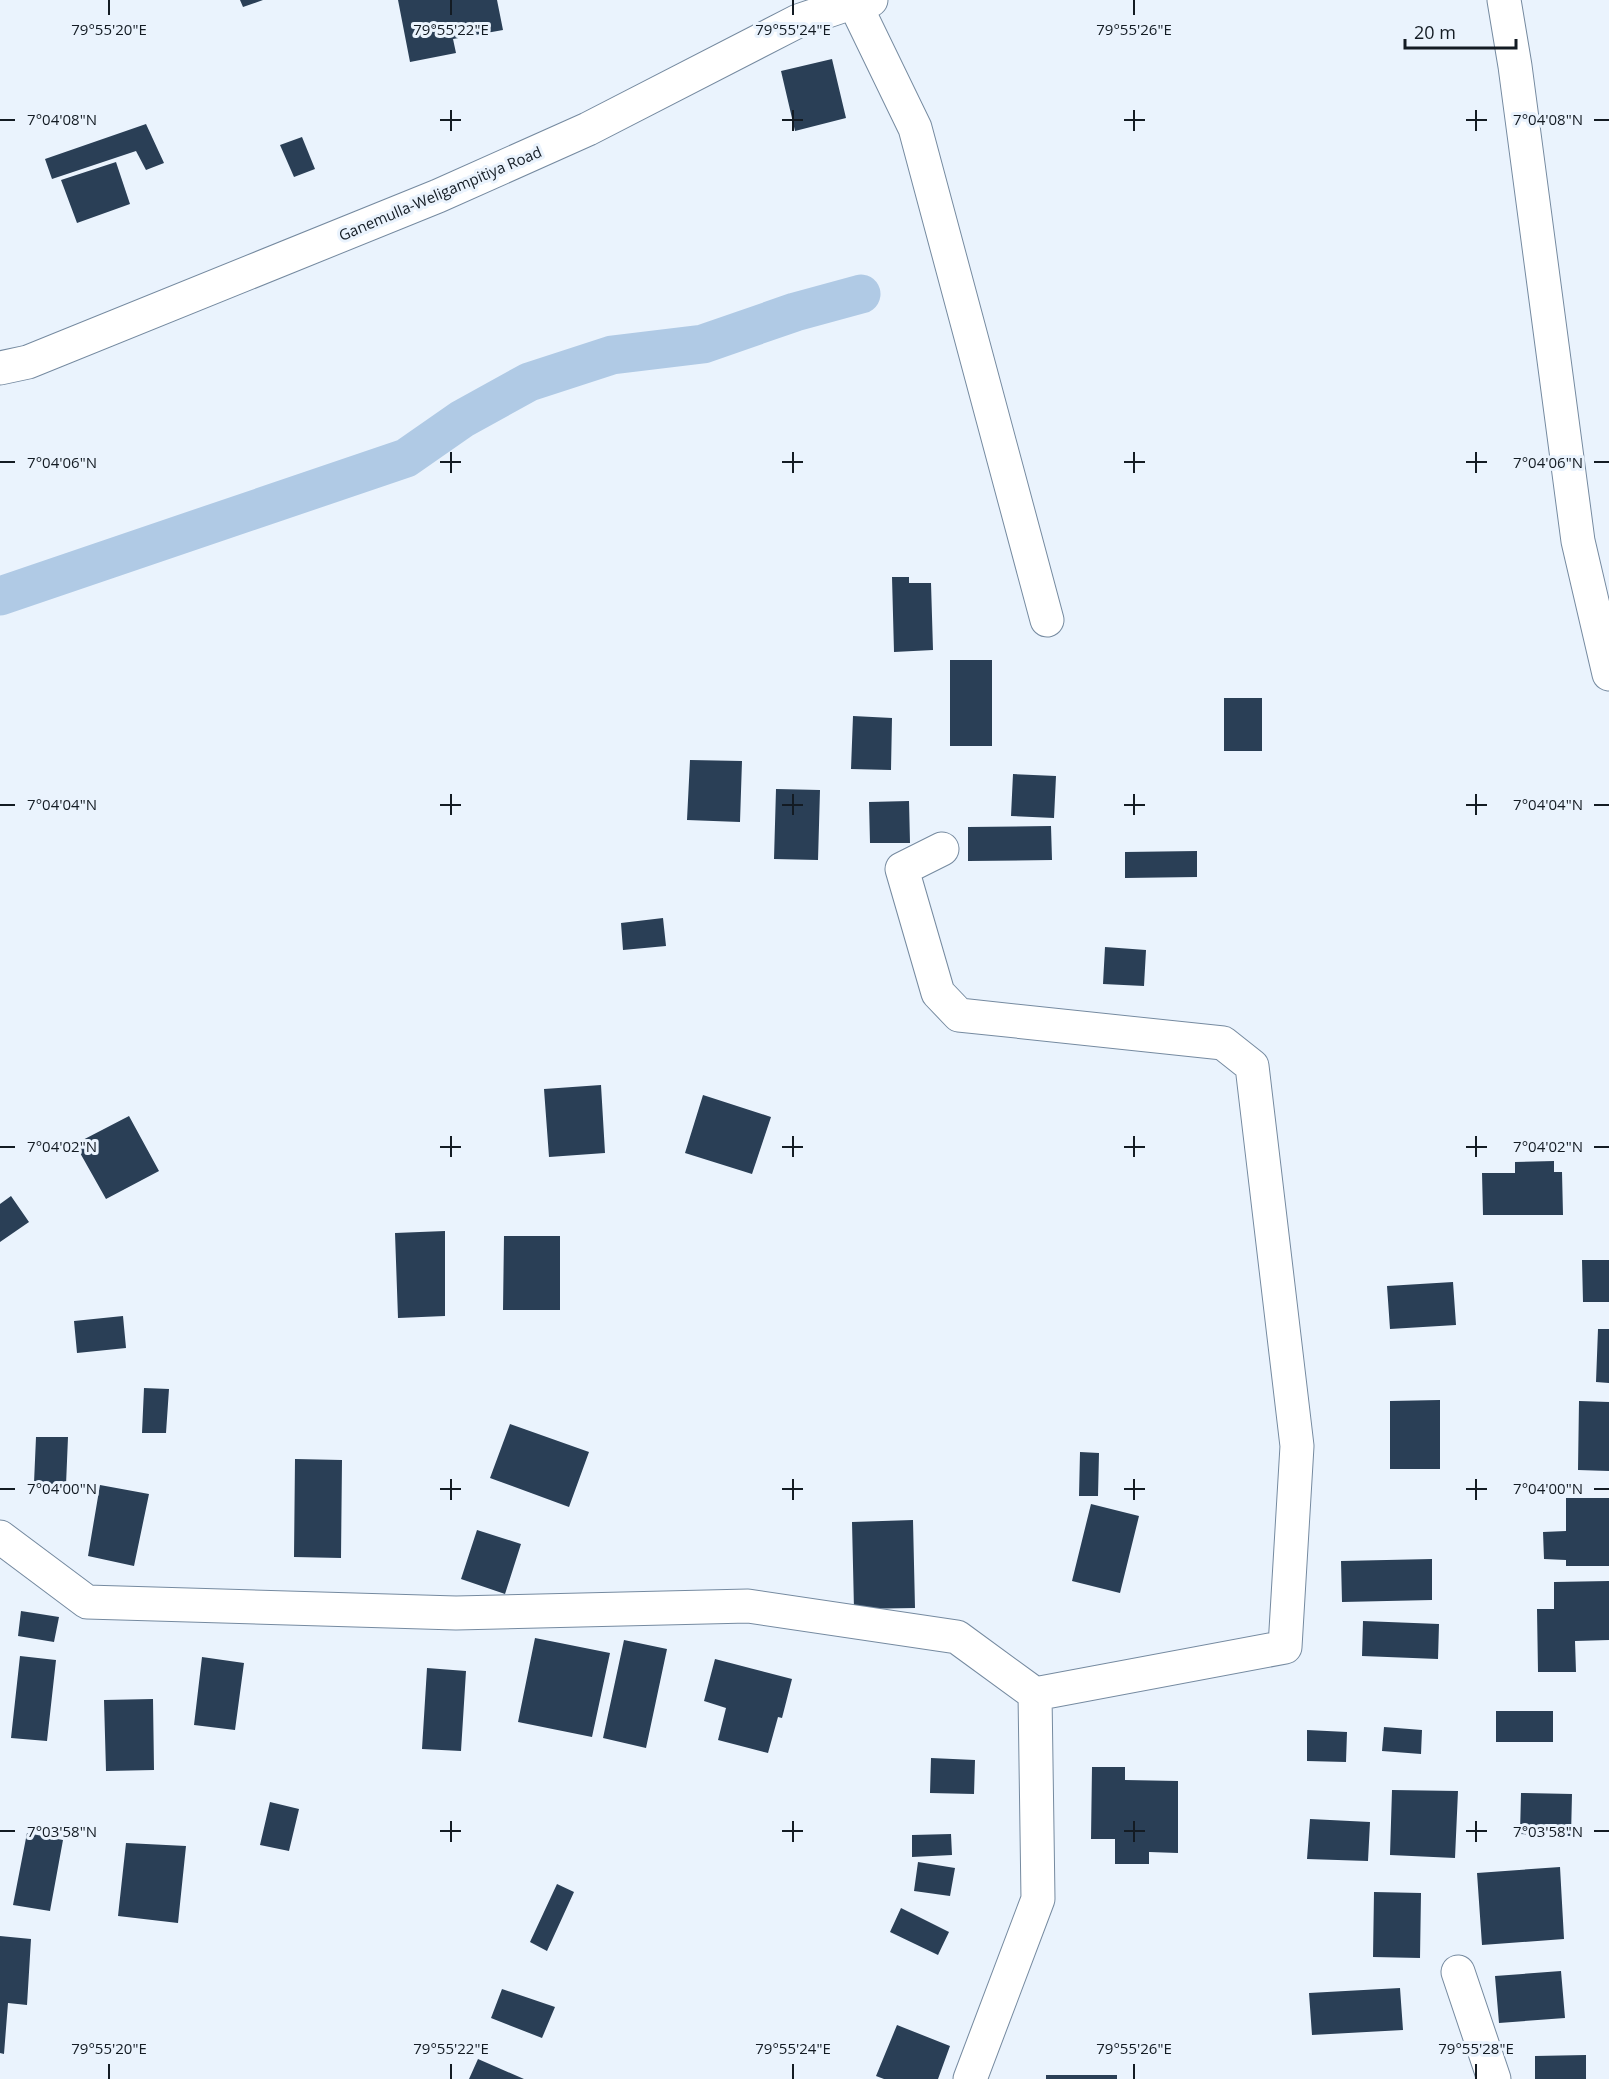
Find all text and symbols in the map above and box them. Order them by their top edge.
scale bar [1405,12,1516,50]
text: 79°55'20"E [71,19,147,39]
text: 79°55'22"E [413,19,489,39]
text: 79°55'24"E [755,19,831,39]
text: 79°55'26"E [1096,19,1172,39]
text: 20 m [1414,20,1456,44]
text: 7°04'08"N [27,109,97,129]
text: 7°04'08"N [1513,109,1583,129]
street label: Ganemulla-Weligampitiya Road [336,141,544,245]
text: 7°04'06"N [27,452,97,472]
text: 7°04'06"N [1513,452,1583,472]
text: 7°04'04"N [27,794,97,814]
text: 7°04'04"N [1513,794,1583,814]
text: 7°04'02"N [27,1136,97,1156]
text: 7°04'02"N [1513,1136,1583,1156]
text: 7°04'00"N [27,1478,97,1498]
text: 7°04'00"N [1513,1478,1583,1498]
text: 7°03'58"N [27,1821,97,1841]
text: 7°03'58"N [1513,1821,1583,1841]
text: 79°55'20"E [71,2038,147,2058]
text: 79°55'22"E [413,2038,489,2058]
text: 79°55'24"E [755,2038,831,2058]
text: 79°55'26"E [1096,2038,1172,2058]
text: 79°55'28"E [1438,2038,1514,2058]

